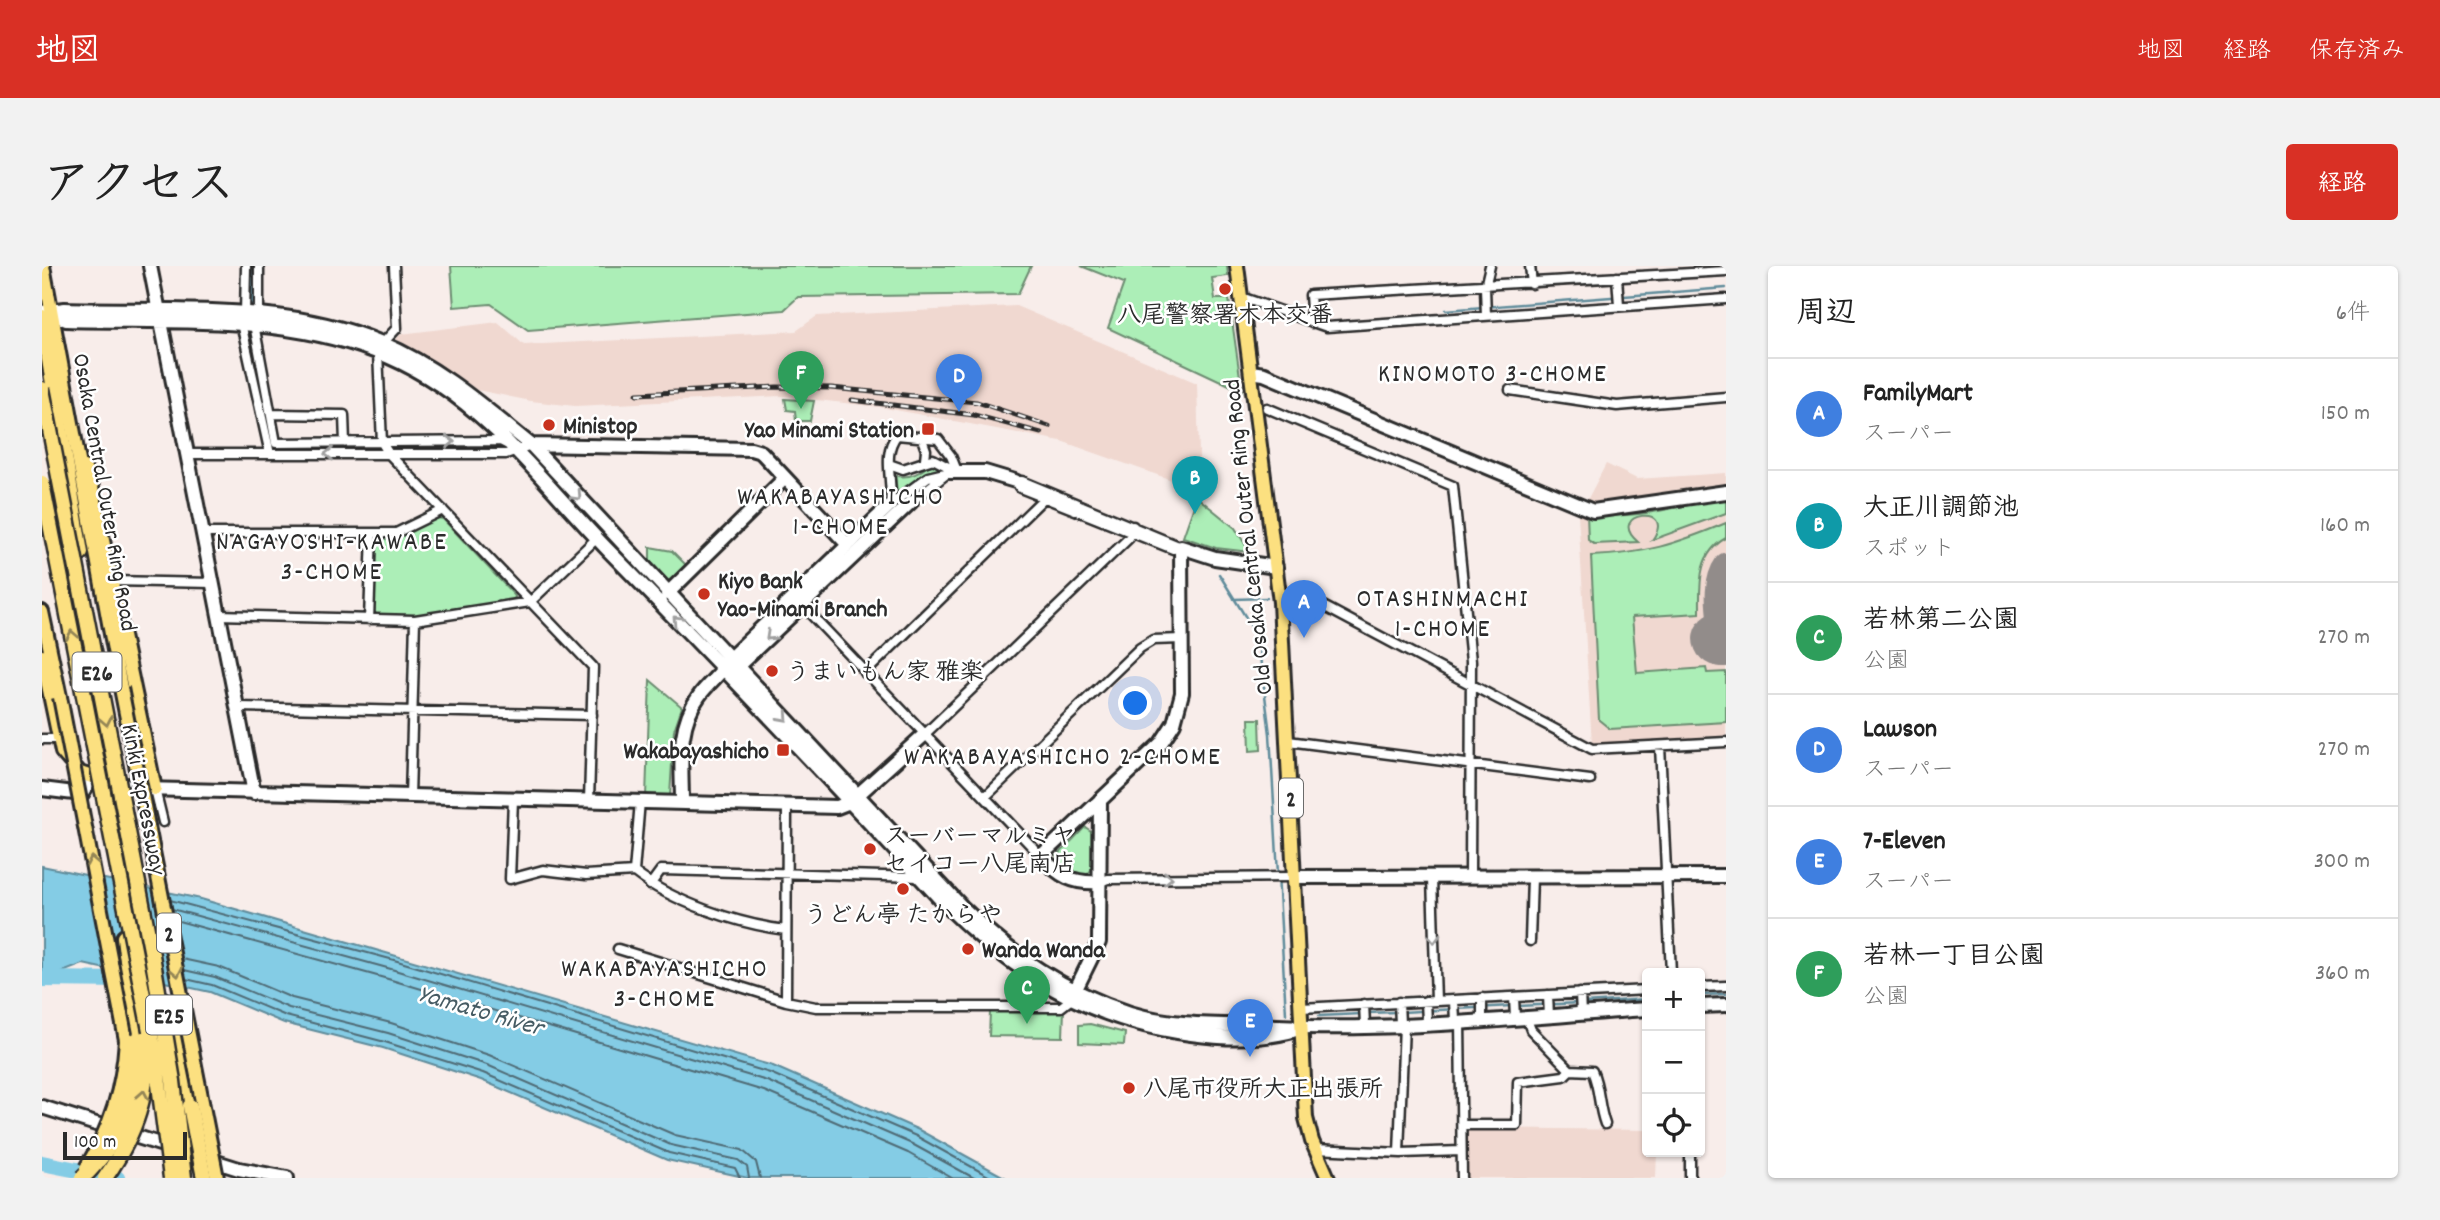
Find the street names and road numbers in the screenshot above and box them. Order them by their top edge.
street label: Osaka Central Outer Ring Road [62,351,144,634]
street label: Old Osaka Central Outer Ring Road [1216,377,1283,696]
road number: E26 [72,652,122,692]
street label: Kinki Expressway [111,721,174,879]
road number: 2 [1279,778,1303,818]
road number: 2 [157,914,181,953]
road number: E25 [146,996,192,1034]

